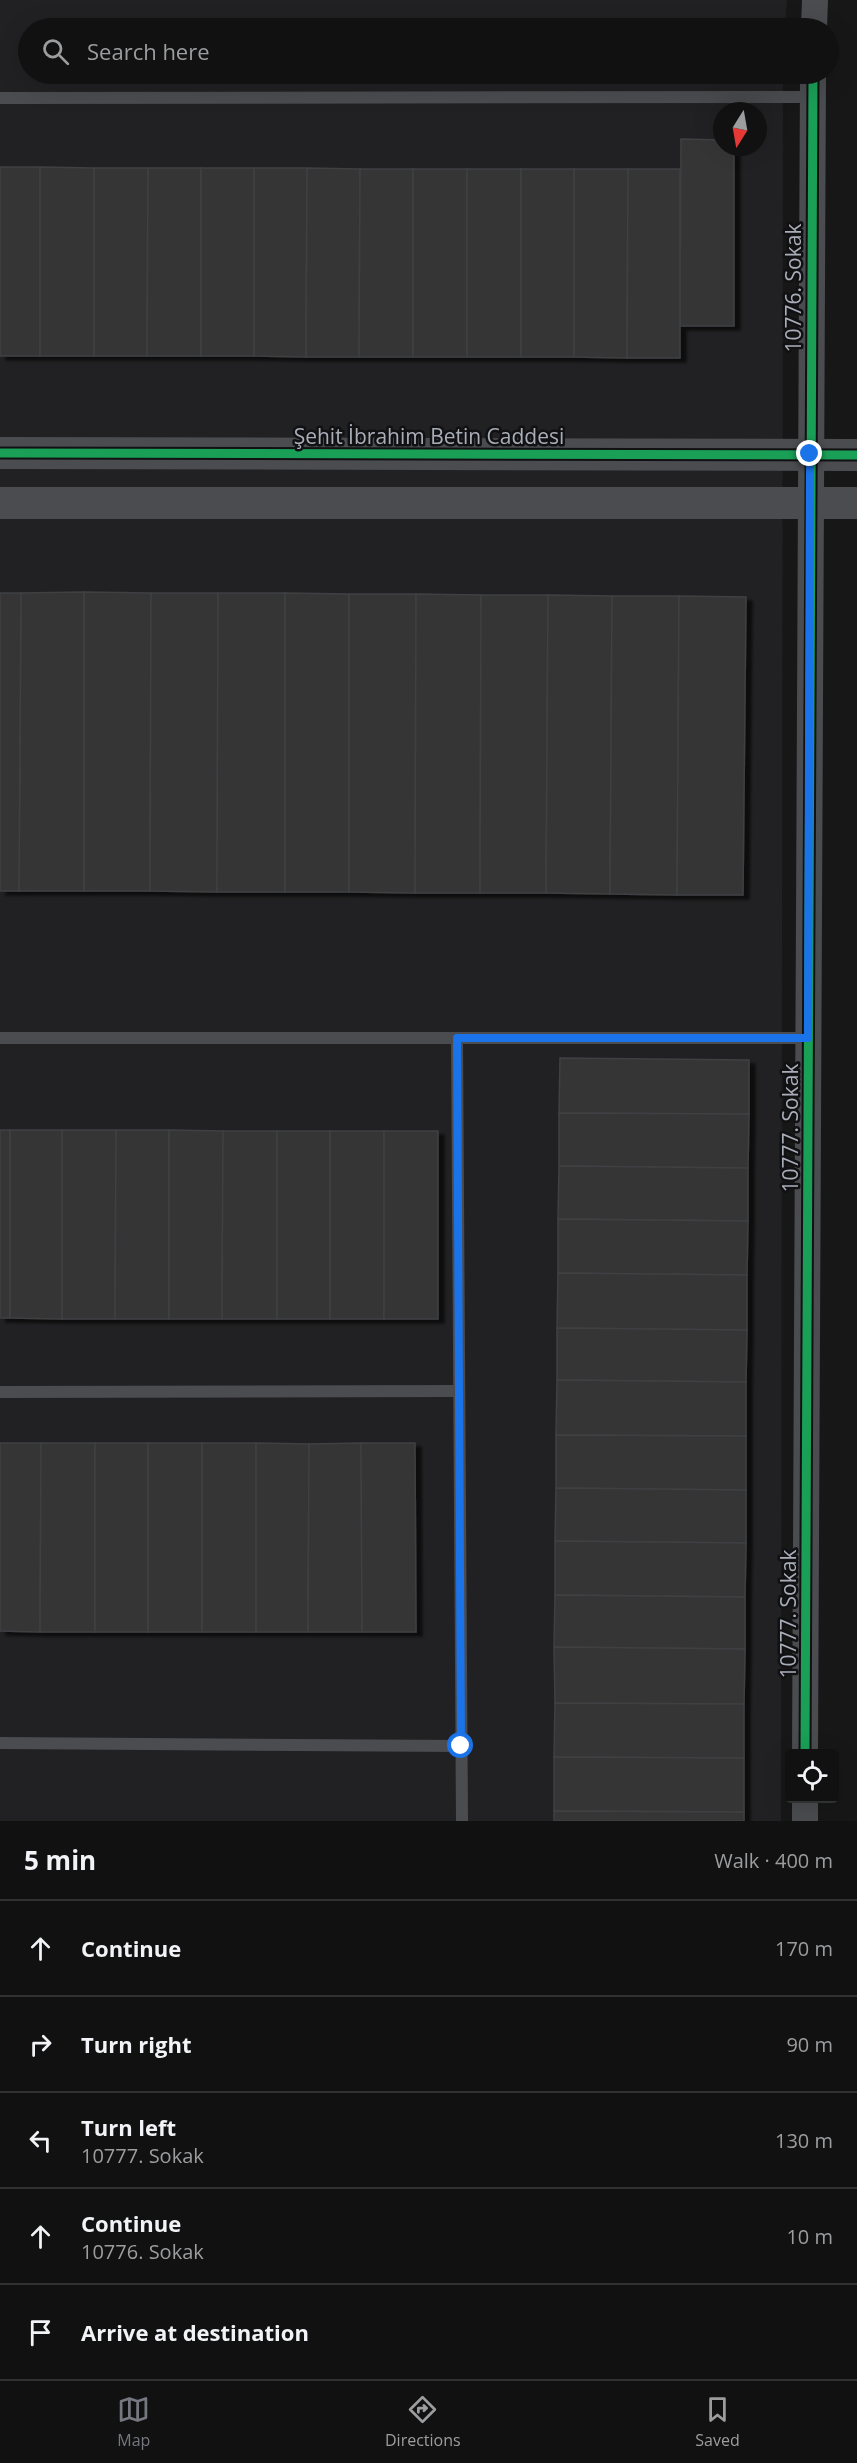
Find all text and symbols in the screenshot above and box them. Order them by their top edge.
search box [18,18,839,84]
icon: search [39,35,72,68]
text: Search here [87,36,210,66]
north arrow [713,102,767,156]
street label: 10776. Sokak [779,224,807,352]
street label: Şehit İbrahim Betin Caddesi [294,422,564,450]
route end [796,440,822,466]
street label: 10777. Sokak [776,1064,804,1192]
street label: 10777. Sokak [774,1550,802,1678]
route start [447,1732,473,1758]
map controls [785,1749,839,1803]
button: locate [785,1749,839,1803]
text: 5 min [24,1842,96,1878]
text: Walk · 400 m [714,1847,833,1874]
icon: ahead [24,1932,57,1965]
text: Continue [81,1933,181,1963]
text: 170 m [775,1935,833,1962]
icon: right [24,2028,57,2061]
text: Turn right [81,2029,192,2059]
text: 90 m [786,2031,833,2058]
text: Turn left [81,2112,176,2142]
icon: left [24,2124,57,2157]
text: 130 m [775,2127,833,2154]
text: 10777. Sokak [81,2142,204,2169]
text: Continue [81,2208,181,2238]
icon: ahead [24,2220,57,2253]
text: 10 m [786,2223,833,2250]
text: 10776. Sokak [81,2238,204,2265]
icon: arrive [24,2316,57,2349]
text: Arrive at destination [81,2317,309,2347]
tab: Map [117,2393,150,2451]
tab: Directions [385,2393,461,2451]
tab: Saved [695,2393,740,2451]

